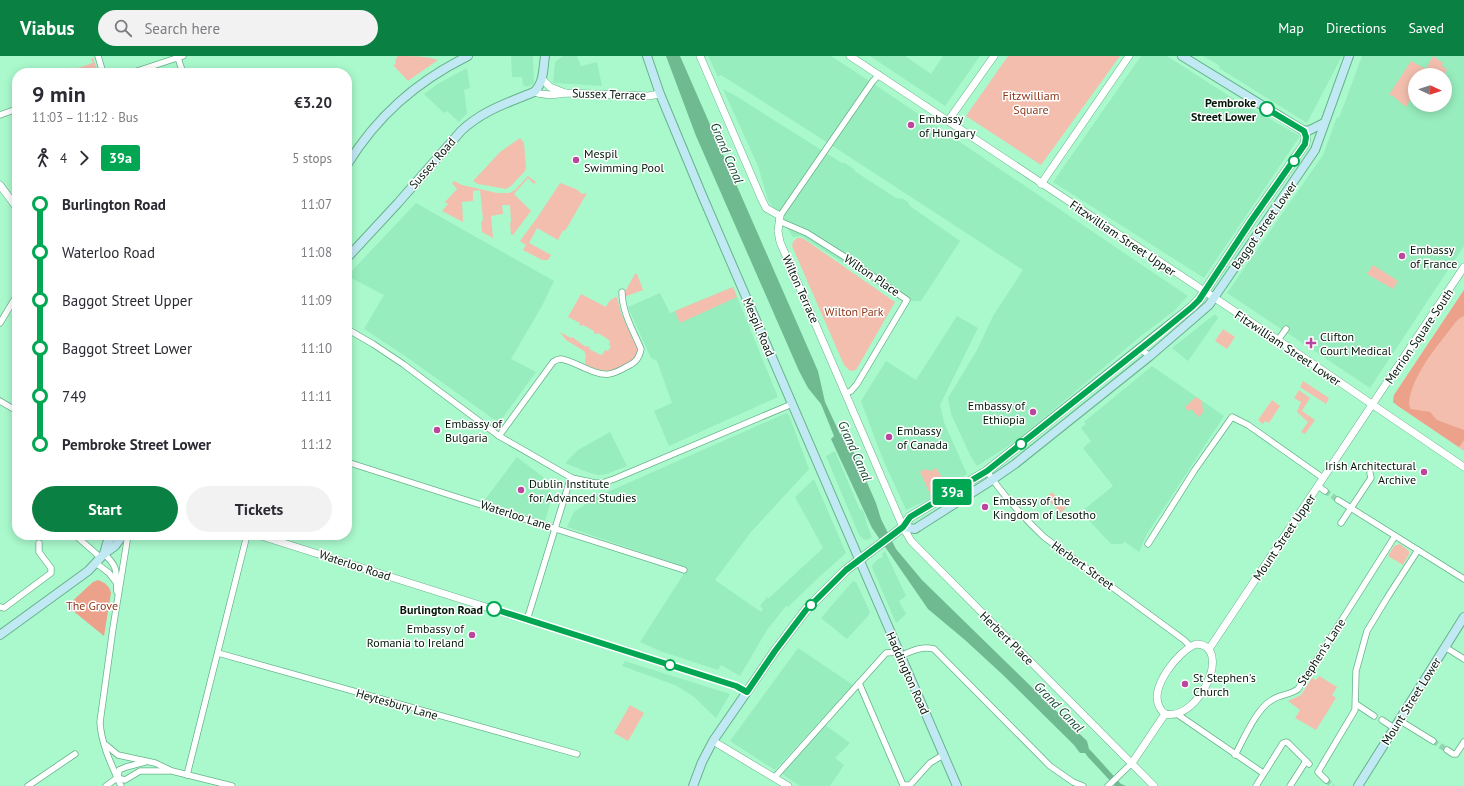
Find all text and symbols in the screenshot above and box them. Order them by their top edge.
search box [98,10,378,46]
text: Viabus [20,16,74,40]
icon: search [112,17,134,39]
text: Search here [144,19,220,38]
text: Map [1278,19,1304,37]
text: Directions [1326,19,1386,37]
text: Saved [1408,19,1444,37]
north arrow [1408,68,1452,112]
map controls [1408,68,1452,112]
text: 9 min [32,80,86,108]
street label: Sussex Terrace [572,85,646,103]
park label: Fitzwilliam Square [1003,88,1059,117]
text: €3.20 [294,93,332,112]
place label: Pembroke Street Lower [1191,95,1257,124]
marker: Pembroke Street Lower [1259,101,1275,117]
text: 11:03 – 11:12 · Bus [32,109,138,126]
place label: Embassy of Hungary [919,111,976,140]
water label: Grand Canal [707,120,748,186]
marker: Embassy of Hungary [906,120,916,130]
street label: Sussex Road [406,134,458,192]
place label: Mespil Swimming Pool [584,146,664,175]
icon: walk [32,147,54,169]
icon: forward [73,147,95,169]
text: 39a [109,149,132,167]
text: 4 [60,150,67,167]
text: 5 stops [292,150,332,167]
marker: Mespil Swimming Pool [571,155,581,165]
unlabelled marker [1288,155,1300,167]
street label: Baggot Street Lower [1228,178,1300,272]
text: Burlington Road [62,195,166,214]
text: 11:07 [301,196,332,213]
street label: Fitzwilliam Street Upper [1067,197,1179,279]
place label: Embassy of France [1410,242,1457,271]
text: Waterloo Road [62,243,155,262]
text: 11:08 [301,244,332,261]
street label: Wilton Place [841,251,903,299]
marker: Embassy of France [1397,251,1407,261]
street label: Wilton Terrace [779,253,823,325]
street label: Merrion Square South [1382,286,1456,386]
text: Baggot Street Upper [62,291,193,310]
text: 11:09 [301,292,332,309]
street label: Mespil Road [740,295,778,359]
park label: Wilton Park [825,304,884,319]
street label: Fitzwilliam Street Lower [1232,307,1344,389]
place label: Clifton Court Medical [1320,329,1392,358]
marker: Clifton Court Medical [1305,337,1317,349]
text: Baggot Street Lower [62,339,192,358]
text: 11:10 [301,340,332,357]
text: 749 [62,387,87,406]
text: 11:11 [301,388,332,405]
place label: Embassy of Ethiopia [968,398,1026,427]
marker: Embassy of Ethiopia [1028,407,1038,417]
place label: Embassy of Bulgaria [445,416,503,445]
water label: Grand Canal [834,418,876,484]
place label: Embassy of Canada [897,423,948,452]
marker: Embassy of Bulgaria [432,425,442,435]
marker: Embassy of Canada [884,432,894,442]
text: Pembroke Street Lower [62,435,211,454]
text: 11:12 [301,436,332,453]
unlabelled marker [1015,438,1027,450]
place label: Irish Architectural Archive [1325,458,1416,487]
marker: Irish Architectural Archive [1419,467,1429,477]
place label: Dublin Institute for Advanced Studies [529,476,636,505]
line badge: 39a [929,479,975,505]
text: 39a [941,483,963,501]
marker: Dublin Institute for Advanced Studies [516,485,526,495]
button: Start [32,486,178,532]
button: Tickets [186,486,332,532]
street label: Mount Street Upper [1250,491,1318,583]
place label: Embassy of the Kingdom of Lesotho [993,493,1096,522]
street label: Waterloo Lane [479,496,553,534]
marker: Embassy of the Kingdom of Lesotho [980,502,990,512]
street label: Herbert Street [1049,537,1117,593]
street label: Waterloo Road [317,546,393,584]
park label: The Grove [66,598,118,613]
unlabelled marker [805,599,817,611]
marker: Burlington Road [486,601,502,617]
place label: Burlington Road [400,602,483,617]
street label: Herbert Place [977,608,1037,668]
street label: Stephen's Lane [1294,616,1348,688]
place label: Embassy of Romania to Ireland [367,621,465,650]
street label: Haddington Road [883,629,933,717]
marker: Embassy of Romania to Ireland [467,630,477,640]
street label: Mount Street Lower [1378,654,1444,748]
unlabelled marker [664,659,676,671]
place label: St Stephen's Church [1193,670,1256,699]
water label: Grand Canal [1030,678,1088,736]
marker: St Stephen's Church [1180,679,1190,689]
street label: Heytesbury Lane [354,685,440,723]

